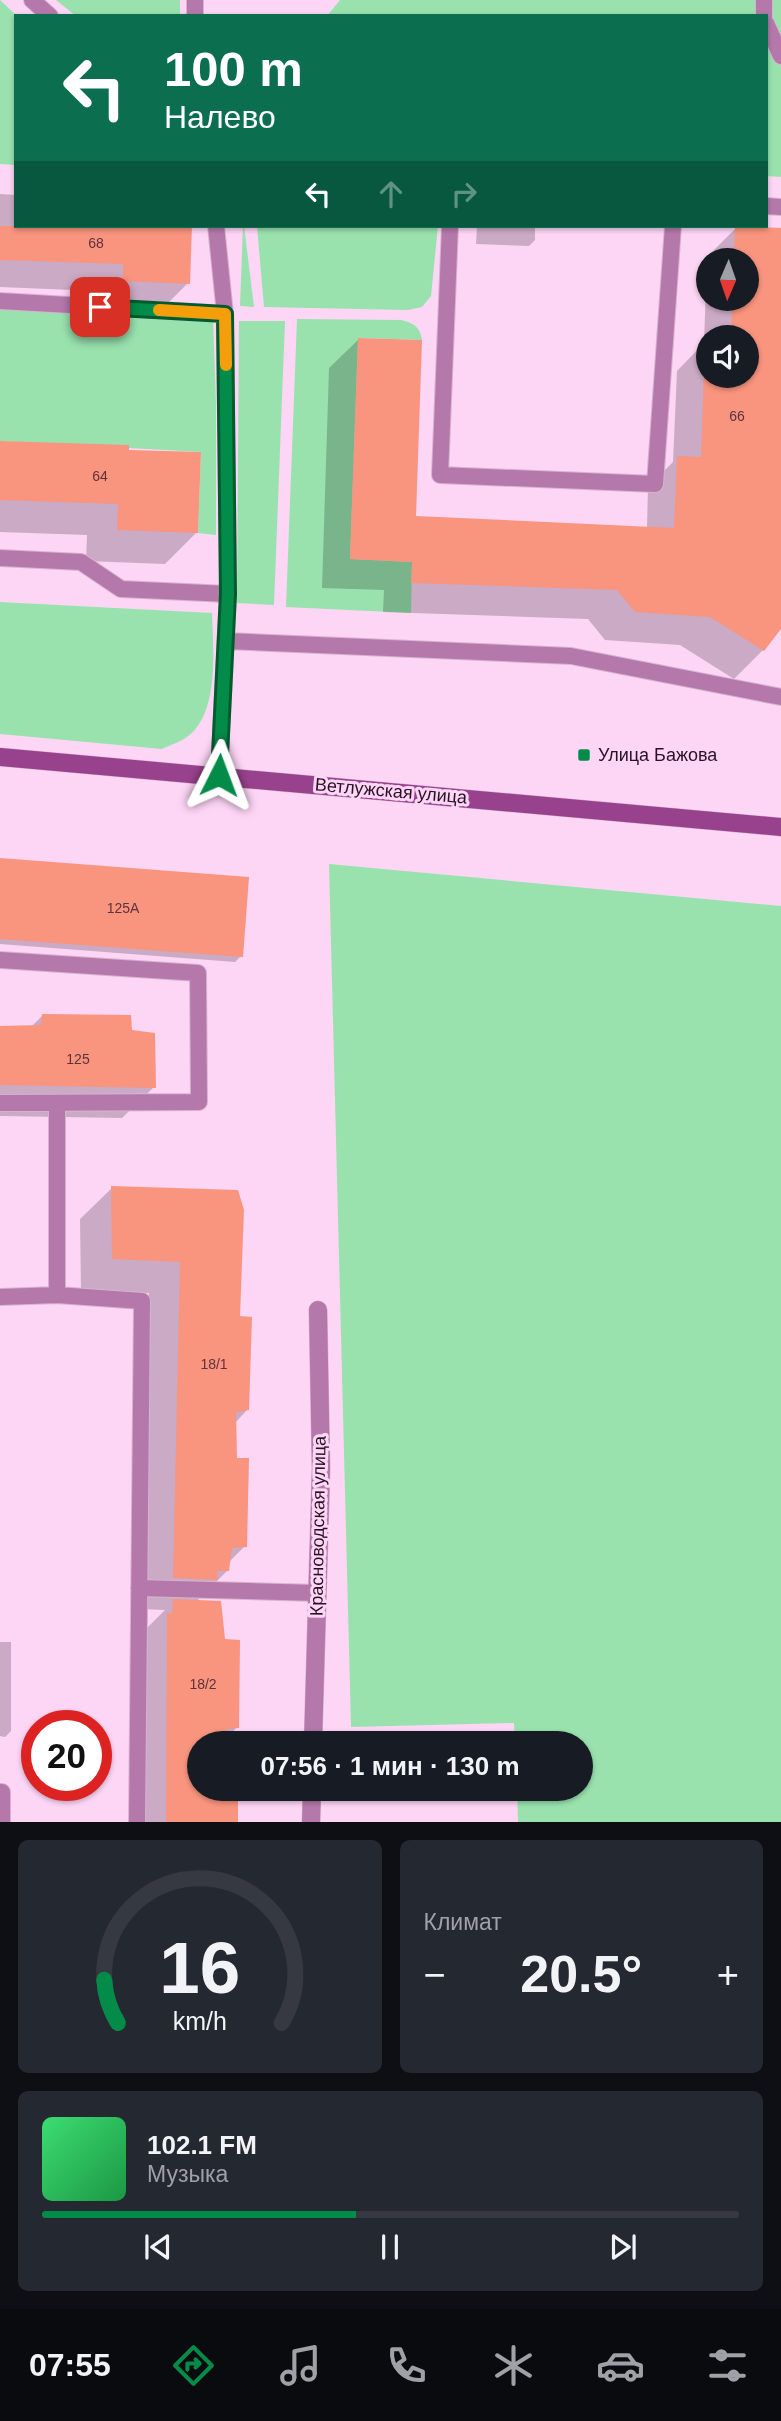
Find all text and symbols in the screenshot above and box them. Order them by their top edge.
icon: left [49,42,140,133]
text: 100 m [164,42,303,96]
text: Налево [164,99,276,135]
icon: left [299,175,337,213]
icon: ahead [372,175,410,213]
icon: right [445,175,483,213]
house number: 68 [88,235,104,251]
north arrow [696,248,760,312]
map controls [696,248,759,388]
pin [70,277,130,337]
icon: arrive [81,288,119,326]
button: sound [696,325,759,388]
house number: 66 [729,408,745,424]
house number: 64 [92,468,108,484]
position arrow [182,738,256,812]
place label: Улица Бажова [598,745,718,765]
marker: Улица Бажова [576,747,592,763]
street label: Ветлужская улица [314,774,469,808]
house number: 125А [107,900,140,916]
house number: 125 [66,1051,90,1067]
house number: 18/1 [200,1356,228,1372]
street label: Красноводская улица [306,1435,330,1616]
house number: 18/2 [189,1676,217,1692]
speed limit sign: 20 [21,1710,112,1801]
text: 07:56 · 1 мин · 130 m [260,1751,520,1781]
text: Климат [424,1909,502,1935]
text: 16 [159,1927,240,2008]
text: 20.5° [520,1945,642,2003]
text: − [424,1954,446,1996]
text: + [717,1954,739,1996]
text: km/h [173,2006,227,2034]
text: 102.1 FM [147,2130,257,2160]
text: Музыка [147,2161,228,2187]
icon: previous [139,2228,177,2266]
icon: pause [371,2228,409,2266]
icon: next [604,2228,642,2266]
icon: directions [169,2341,218,2390]
icon: music [276,2341,325,2390]
icon: phone [382,2341,431,2390]
icon: climate [489,2341,538,2390]
icon: car [596,2341,645,2390]
icon: filters [703,2341,752,2390]
text: 07:55 [29,2347,111,2383]

